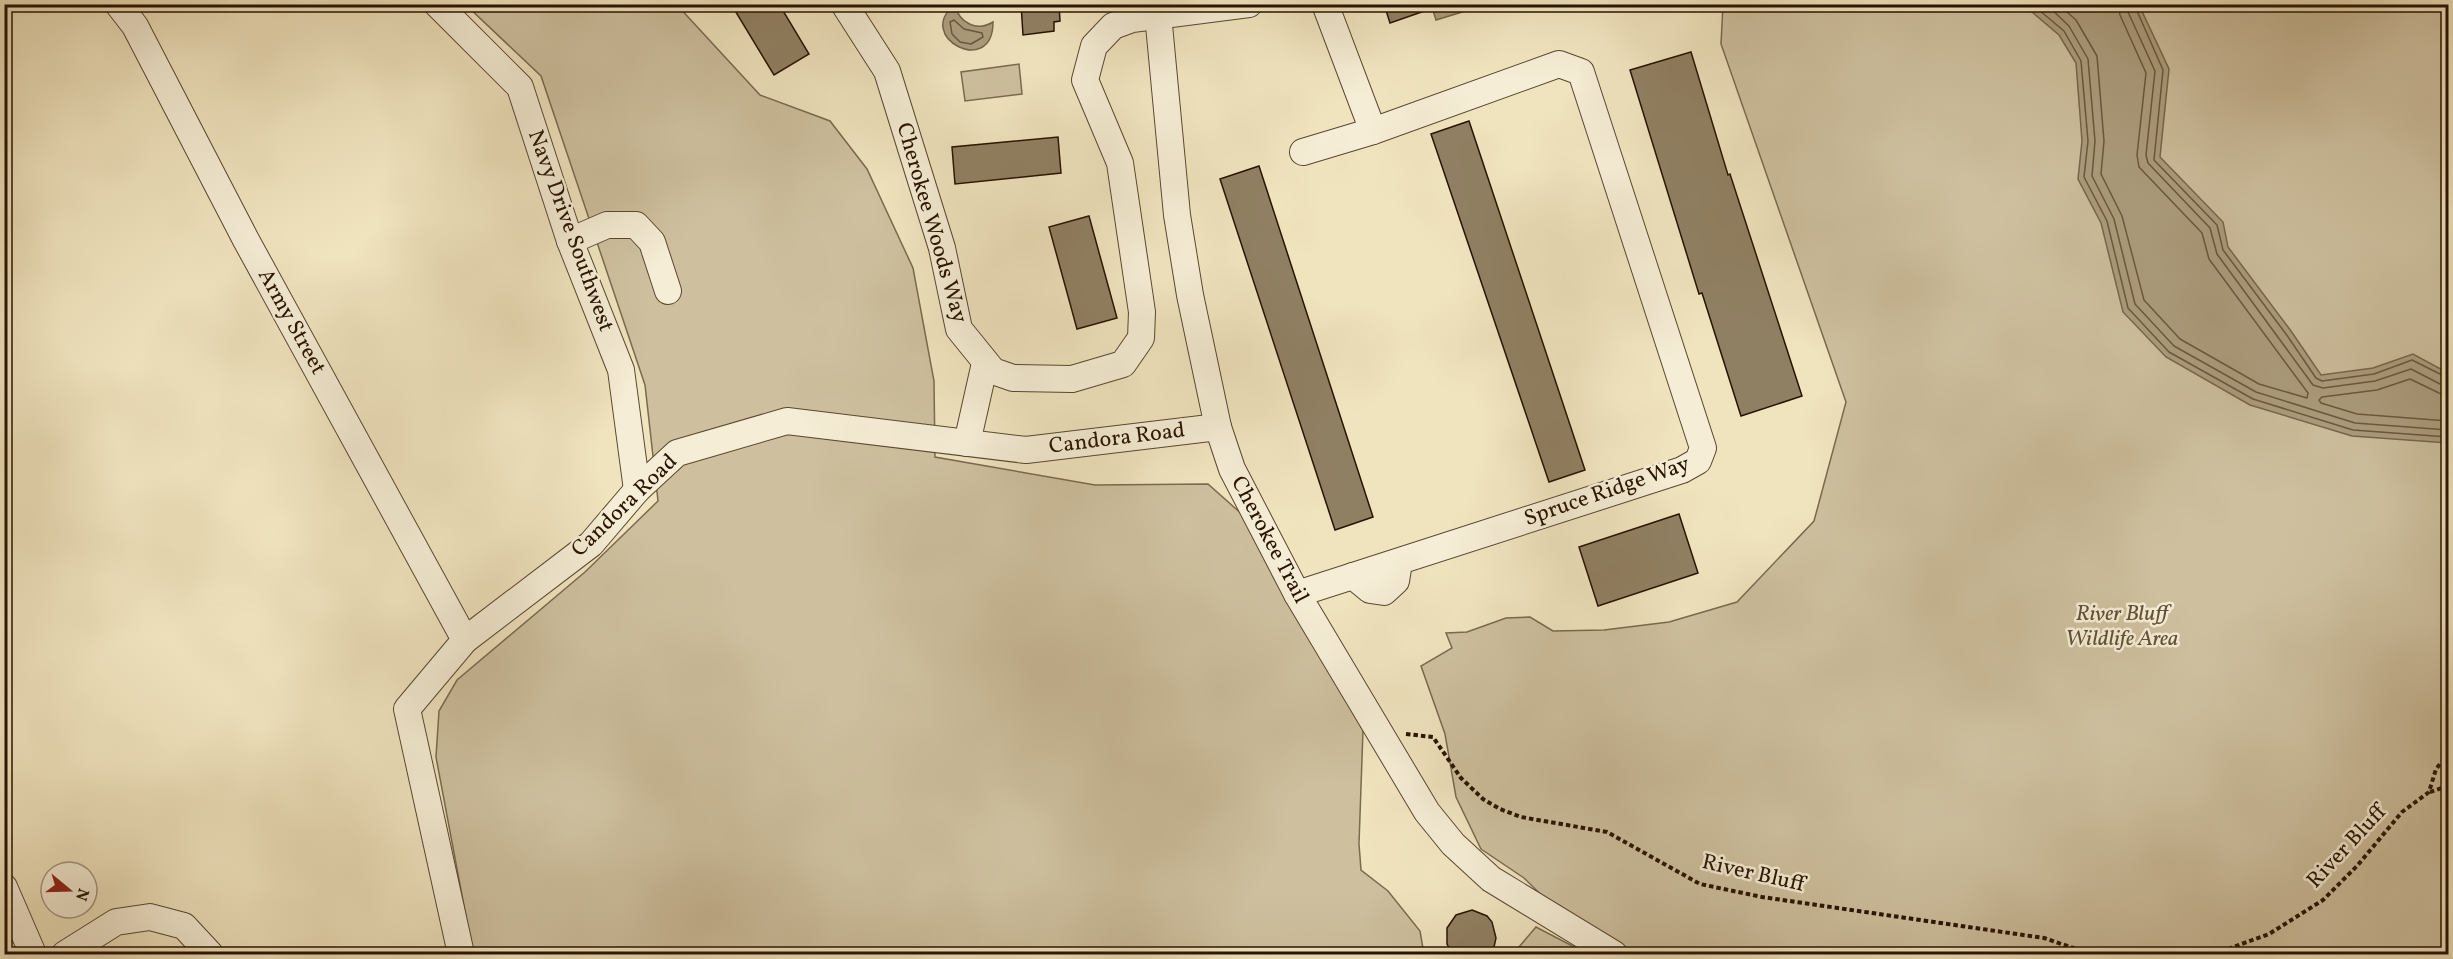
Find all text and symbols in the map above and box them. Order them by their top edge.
street label: Cherokee Woods Way [888,119,974,327]
street label: Navy Drive Southwest [519,126,621,336]
street label: Army Street [249,263,333,381]
street label: Candora Road [1047,415,1187,463]
street label: Candora Road [565,447,685,565]
street label: Spruce Ridge Way [1520,449,1694,535]
street label: Cherokee Trail [1222,471,1316,609]
park label: River Bluff Wildlife Area [2065,599,2179,655]
street label: River Bluff [2300,797,2396,896]
street label: River Bluff [1699,847,1810,901]
north arrow [39,860,99,920]
text: N [69,885,94,904]

